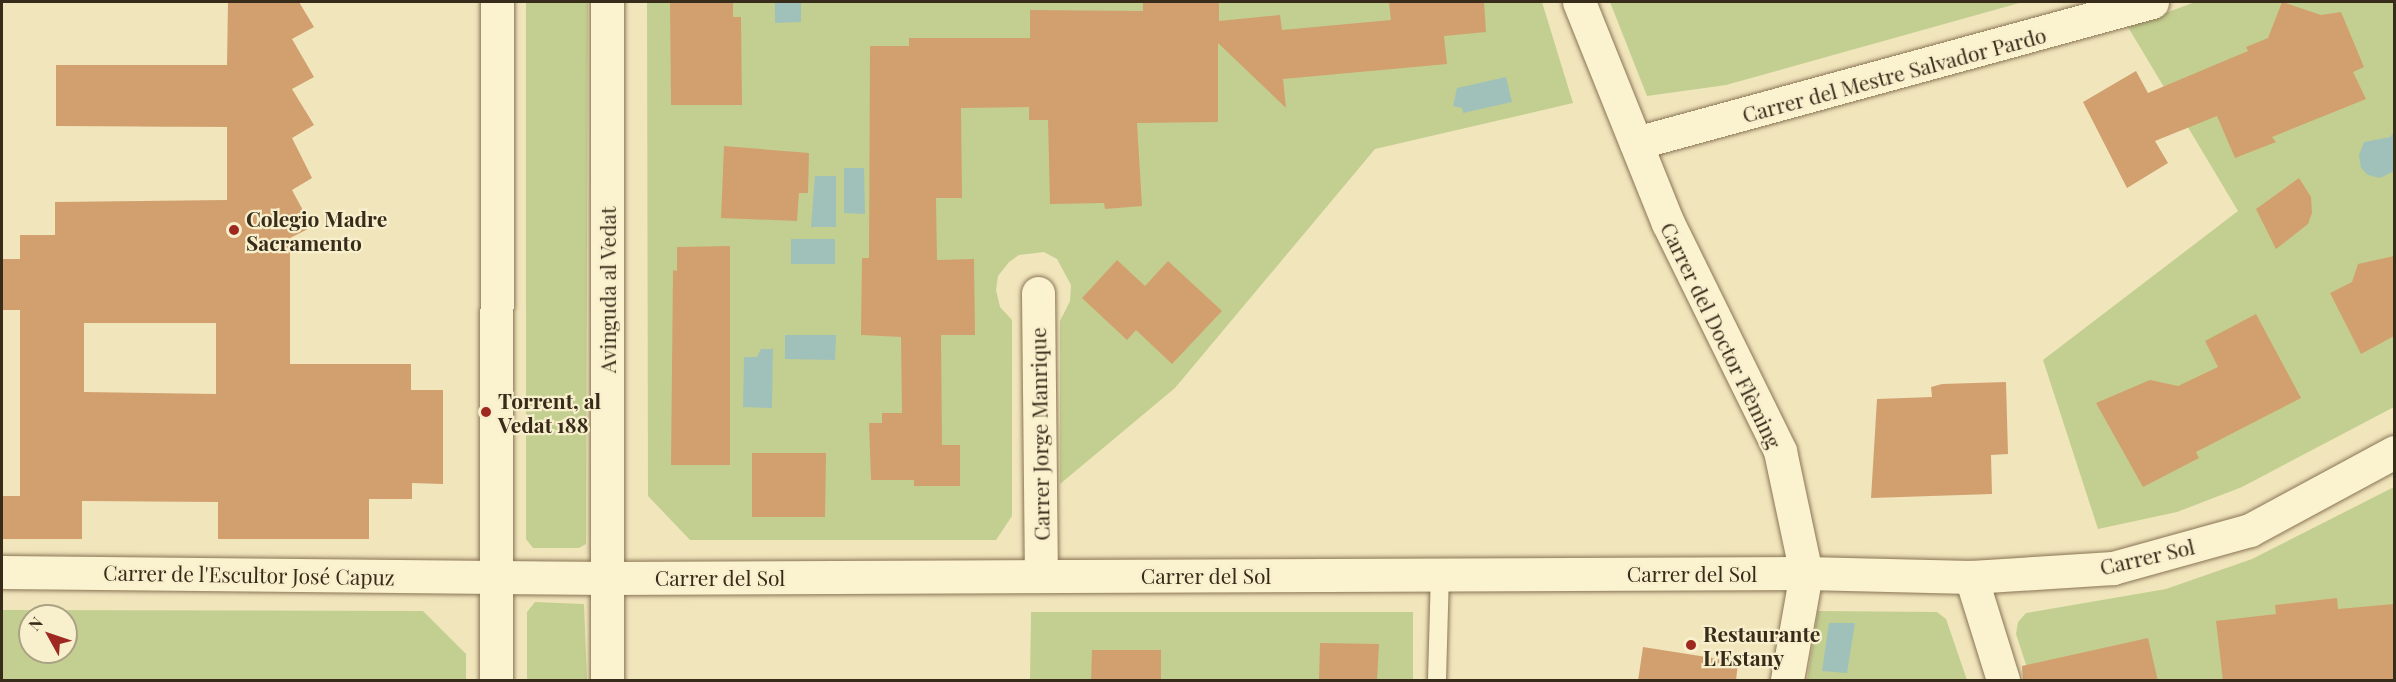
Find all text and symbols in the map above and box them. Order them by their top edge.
street label: Carrer del Mestre Salvador Pardo [1739,21,2049,127]
place label: Colegio Madre Sacramento [246,205,387,255]
street label: Avinguda al Vedat [594,206,620,374]
street label: Carrer del Doctor Flèming [1656,217,1788,453]
marker: Colegio Madre Sacramento [227,223,241,237]
street label: Carrer Jorge Manrique [1025,327,1053,541]
place label: Torrent, al Vedat 188 [498,387,601,437]
marker: Torrent, al Vedat 188 [479,405,493,419]
street label: Carrer Sol [2097,533,2197,579]
street label: Carrer de l'Escultor José Capuz [102,559,396,589]
street label: Carrer del Sol [1626,560,1758,586]
street label: Carrer del Sol [1140,562,1272,588]
street label: Carrer del Sol [654,564,786,590]
north arrow [18,604,78,664]
text: N [24,612,47,635]
place label: Restaurante L'Estany [1703,620,1820,670]
marker: Restaurante L'Estany [1684,638,1698,652]

